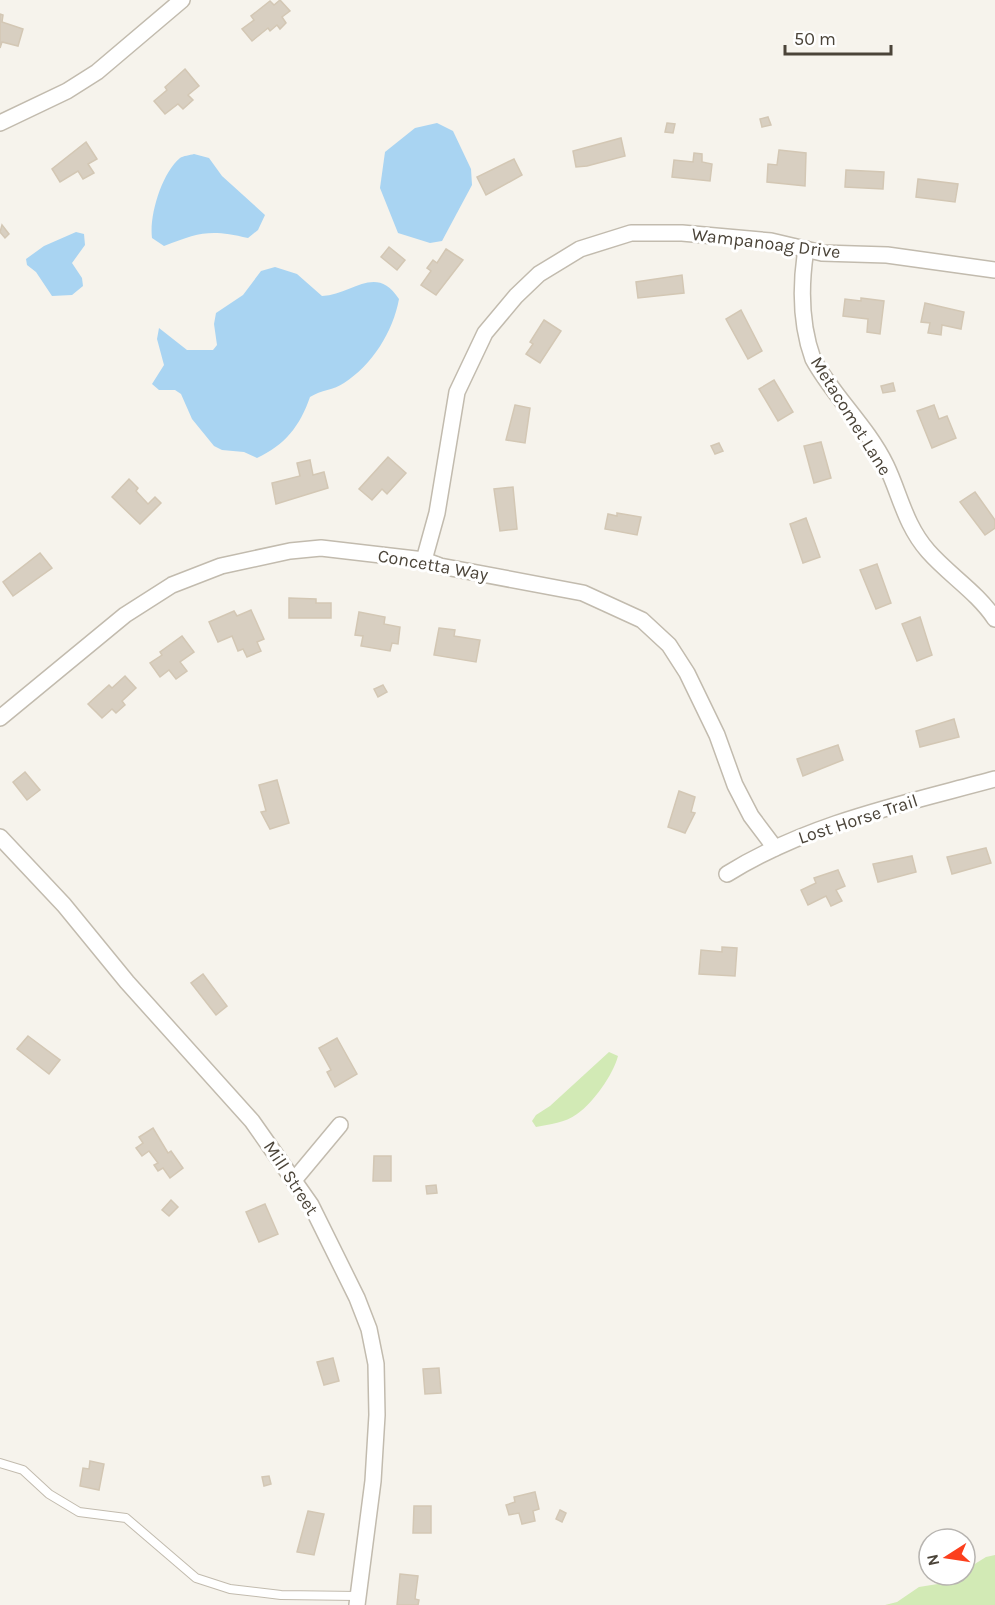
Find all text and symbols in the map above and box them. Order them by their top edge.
scale bar [785,18,892,56]
text: 50 m [794,28,836,50]
street label: Wampanoag Drive [690,223,842,263]
street label: Metacomet Lane [806,353,896,479]
street label: Concetta Way [376,544,491,586]
street label: Lost Horse Trail [795,789,921,849]
street label: Mill Street [259,1137,323,1220]
north arrow [917,1527,977,1587]
text: N [922,1552,943,1568]

